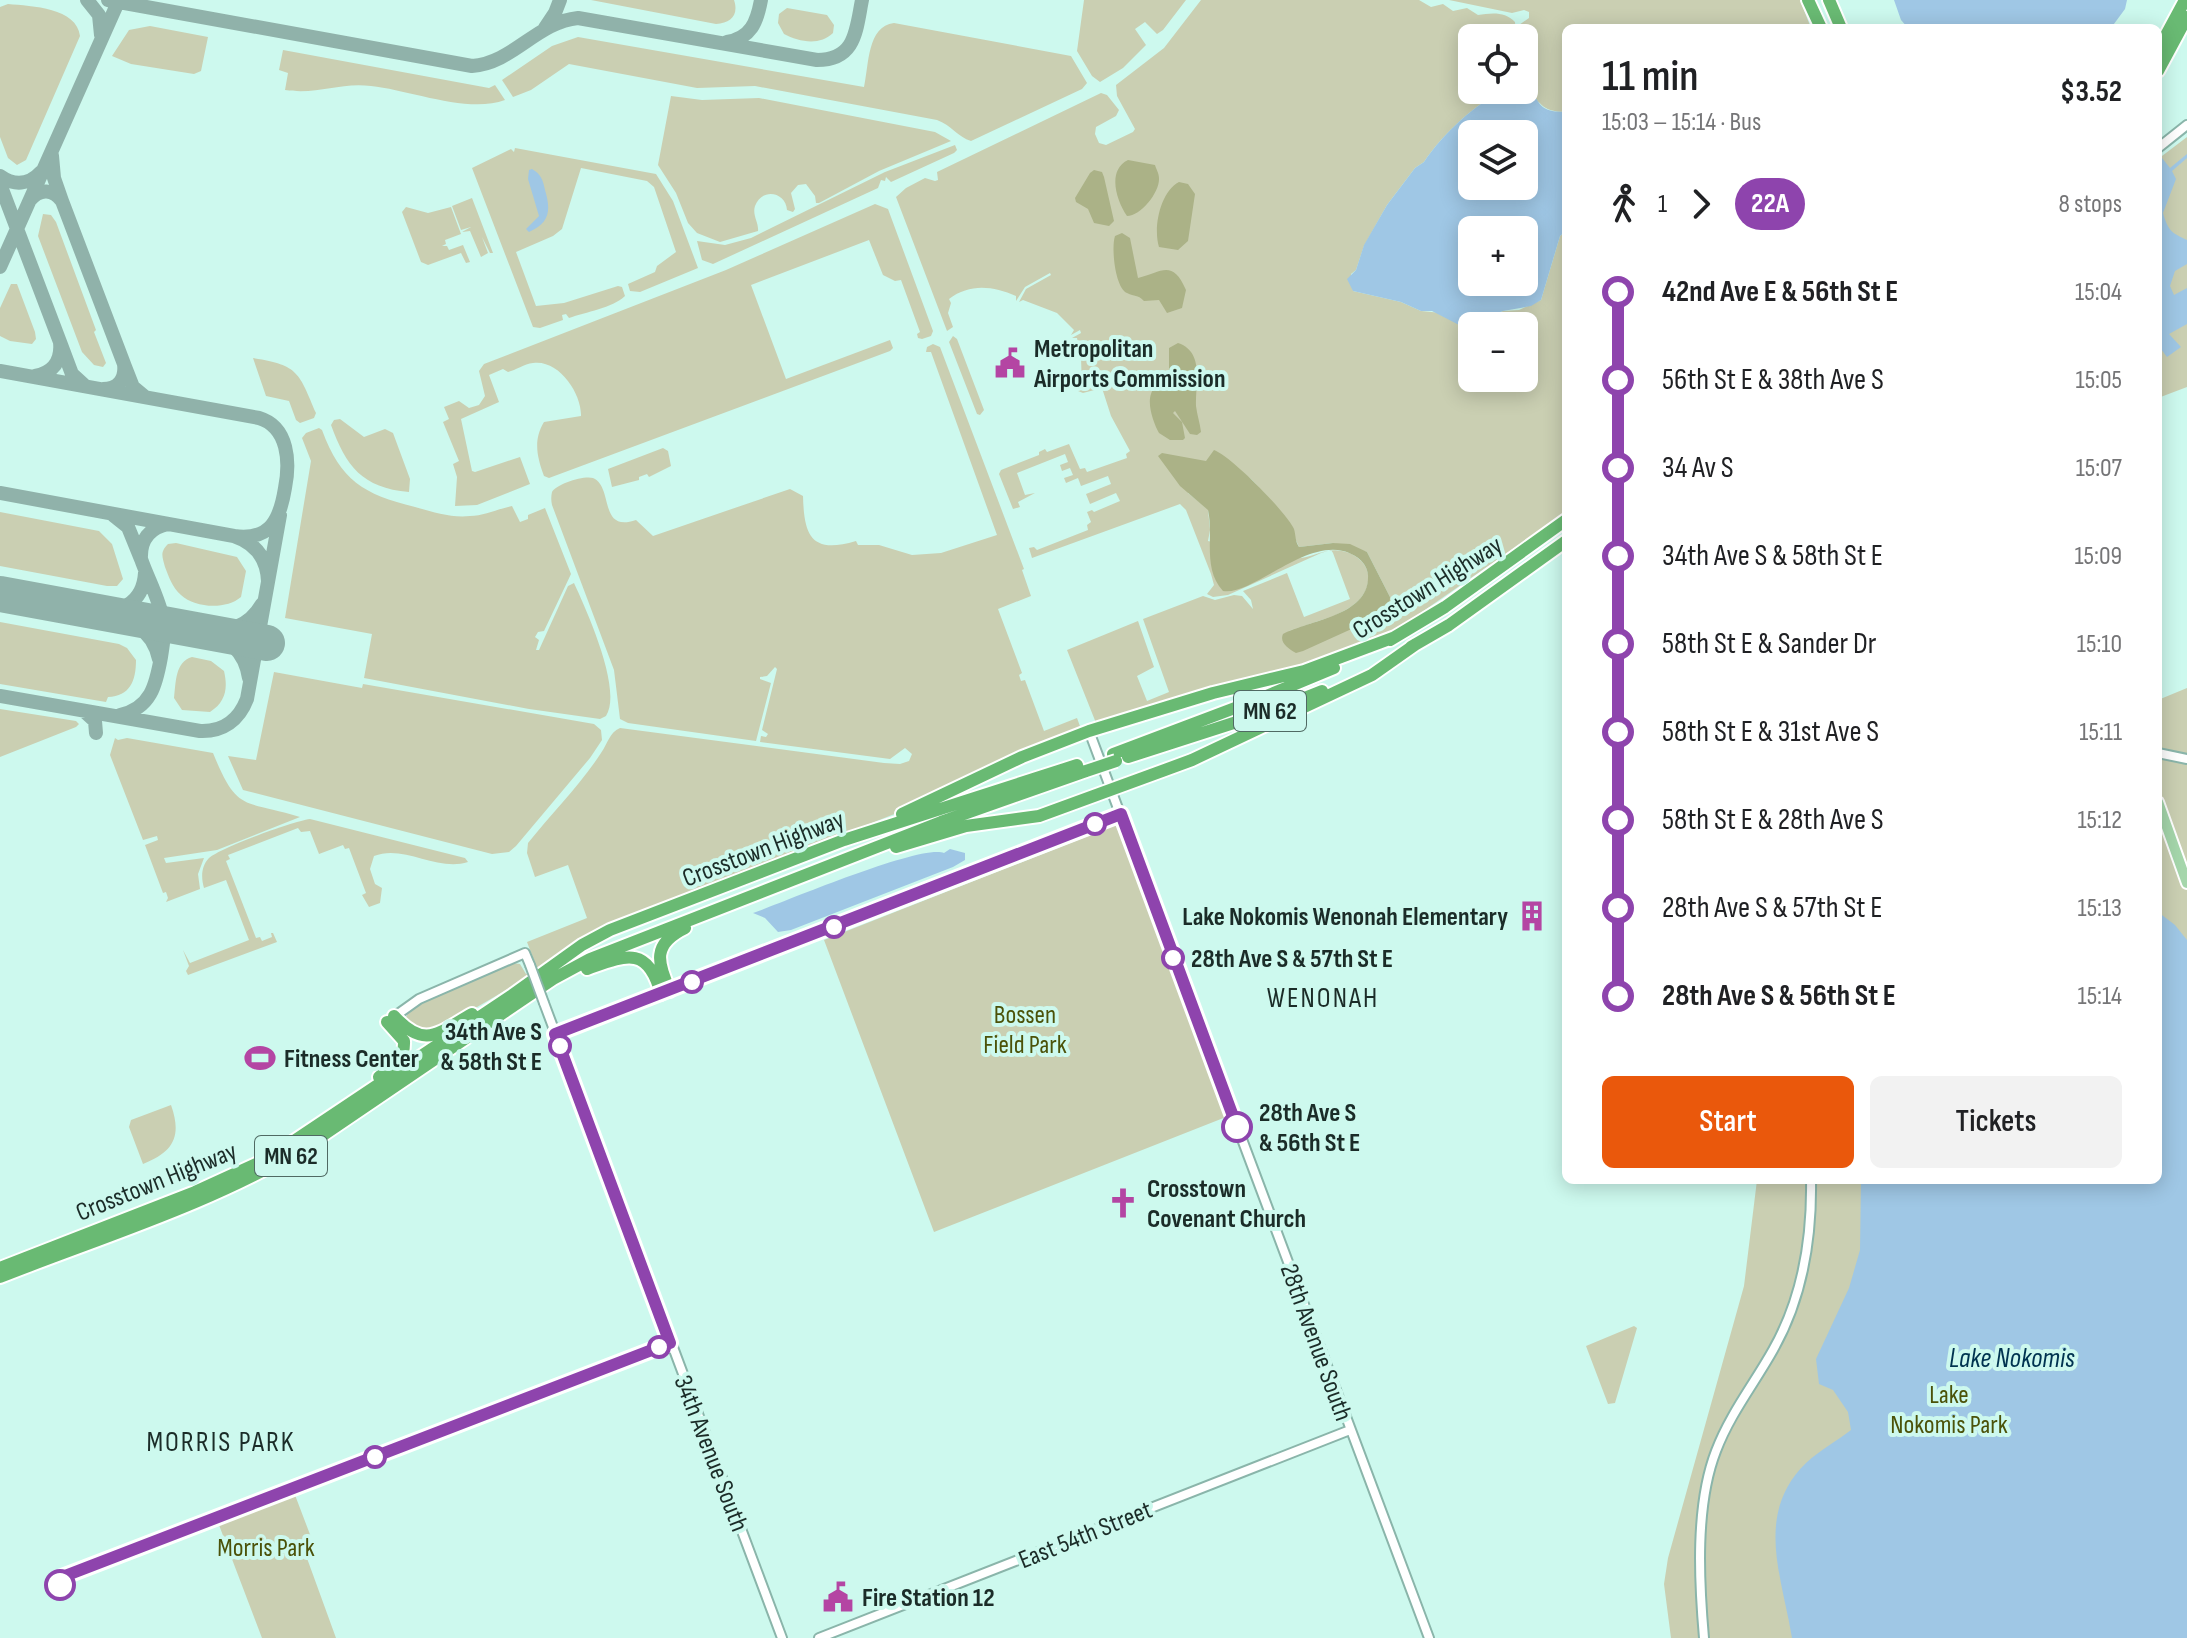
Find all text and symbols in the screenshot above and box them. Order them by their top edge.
map controls [1458,24,1538,392]
button: locate [1458,24,1538,104]
text: 11 min [1602,50,1699,103]
text: $3.52 [2060,74,2122,110]
text: 15:03 – 15:14 · Bus [1602,107,1761,138]
button: layers [1458,120,1538,200]
icon: walk [1602,182,1646,226]
icon: forward [1679,182,1723,226]
text: 22A [1751,187,1789,220]
text: 1 [1658,189,1667,220]
text: 8 stops [2059,189,2122,220]
button: + [1458,216,1538,296]
text: 42nd Ave E & 56th St E [1662,274,1898,310]
text: 15:04 [2075,277,2122,308]
button: − [1458,312,1538,392]
place label: Metropolitan Airports Commission [1033,334,1226,395]
public building icon: Metropolitan Airports Commission [993,346,1027,380]
text: 56th St E & 38th Ave S [1662,362,1884,398]
text: 15:05 [2076,365,2122,396]
text: 34 Av S [1662,450,1734,486]
text: 15:07 [2076,453,2122,484]
street label: Crosstown Highway [1347,530,1508,647]
text: 34th Ave S & 58th St E [1662,538,1883,574]
text: 15:09 [2074,541,2122,572]
text: 58th St E & Sander Dr [1662,626,1876,662]
text: 15:10 [2077,629,2122,660]
road number: MN 62 [1234,691,1306,731]
text: 58th St E & 31st Ave S [1662,714,1879,750]
text: 15:11 [2079,717,2122,748]
text: 58th St E & 28th Ave S [1662,802,1884,838]
street label: Crosstown Highway [678,804,849,894]
text: 15:12 [2077,805,2122,836]
unlabelled marker [1084,813,1106,835]
text: 28th Ave S & 57th St E [1662,890,1883,926]
text: 15:13 [2078,893,2122,924]
building icon: Lake Nokomis Wenonah Elementary [1515,899,1549,933]
place label: Lake Nokomis Wenonah Elementary [1182,902,1508,933]
unlabelled marker [823,916,845,938]
place label: 28th Ave S & 57th St E [1191,944,1393,975]
marker: 28th Ave S & 57th St E [1162,947,1184,969]
unlabelled marker [681,971,703,993]
text: 28th Ave S & 56th St E [1662,978,1896,1014]
text: 15:14 [2078,981,2122,1012]
district label: WENONAH [1267,982,1379,1015]
park label: Bossen Field Park [983,1000,1067,1061]
place label: 34th Ave S & 58th St E [441,1017,542,1078]
marker: 34th Ave S & 58th St E [549,1035,571,1057]
sports icon: Fitness Center [243,1041,277,1075]
place label: Fitness Center [284,1044,419,1075]
button: Start [1602,1076,1854,1168]
button: Tickets [1870,1076,2122,1168]
place label: 28th Ave S & 56th St E [1259,1098,1360,1159]
marker: 28th Ave S & 56th St E [1222,1112,1252,1142]
street label: Crosstown Highway [72,1136,241,1229]
road number: MN 62 [255,1136,327,1176]
place label: Crosstown Covenant Church [1147,1174,1306,1235]
church icon: Crosstown Covenant Church [1106,1186,1140,1220]
street label: 28th Avenue South [1273,1260,1358,1425]
unlabelled marker [648,1336,670,1358]
water label: Lake Nokomis [1949,1342,2075,1375]
street label: 34th Avenue South [667,1371,755,1536]
park label: Lake Nokomis Park [1890,1380,2008,1441]
district label: MORRIS PARK [146,1426,296,1459]
unlabelled marker [364,1446,386,1468]
street label: East 54th Street [1014,1495,1157,1576]
park label: Morris Park [217,1533,315,1564]
unlabelled marker [45,1570,75,1600]
public building icon: Fire Station 12 [821,1580,855,1614]
place label: Fire Station 12 [862,1583,995,1614]

